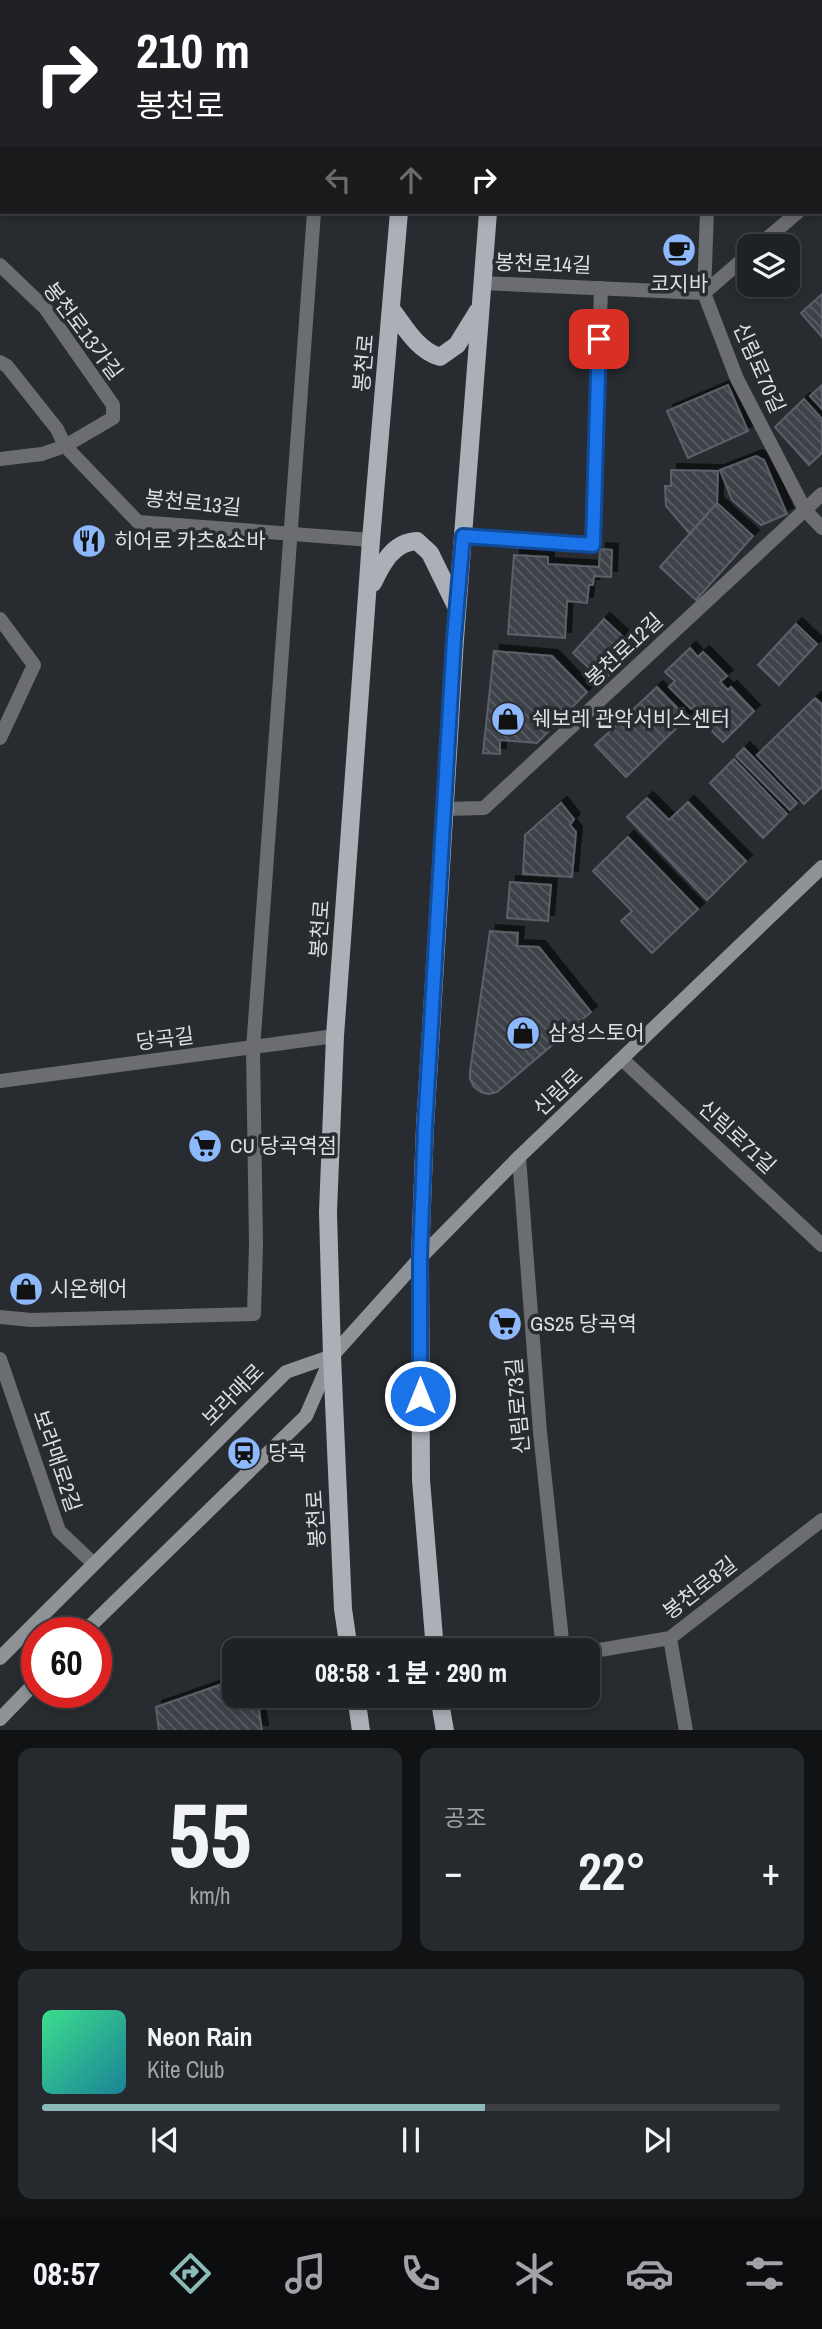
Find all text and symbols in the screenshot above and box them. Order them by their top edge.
text: 210 m [136,17,250,83]
icon: right [21,28,112,119]
text: 봉천로 [136,84,224,127]
icon: left [319,161,357,199]
icon: ahead [392,161,430,199]
icon: right [465,161,503,199]
cafe icon: 코지바 [660,231,698,269]
map controls [737,234,800,297]
button: layers [737,234,800,297]
street label: 봉천로14길 [494,247,592,280]
place label: 코지바 [650,269,708,298]
street label: 봉천로13가길 [37,276,130,386]
pin [569,309,629,369]
street label: 신림로70길 [727,318,792,418]
icon: arrive [580,320,618,358]
street label: 봉천로 [347,333,380,393]
street label: 봉천로13길 [144,483,243,522]
restaurant icon: 히어로 카츠&소바 [70,522,108,560]
place label: 히어로 카츠&소바 [114,526,266,555]
street label: 봉천로12길 [579,606,669,693]
shop icon: 쉐보레 관악서비스센터 [489,700,527,738]
place label: 쉐보레 관악서비스센터 [532,704,730,733]
street label: 봉천로 [303,899,336,959]
shop icon: 삼성스토어 [504,1014,542,1052]
place label: 삼성스토어 [548,1018,645,1047]
street label: 당곡길 [134,1021,195,1056]
street label: 신림로 [527,1061,589,1122]
street label: 신림로71길 [692,1093,782,1180]
supermarket icon: CU 당곡역점 [186,1127,224,1165]
place label: CU 당곡역점 [230,1131,337,1160]
shop icon: 시온헤어 [7,1270,45,1308]
place label: 시온헤어 [50,1274,127,1303]
supermarket icon: GS25 당곡역 [486,1305,524,1343]
place label: GS25 당곡역 [530,1309,637,1338]
street label: 보라매로 [195,1357,270,1432]
street label: 신림로73길 [499,1357,536,1455]
position arrow [383,1359,457,1433]
street label: 보라매로2길 [26,1406,88,1516]
station icon: 당곡 [225,1434,263,1472]
place label: 당곡 [268,1438,307,1467]
street label: 봉천로 [300,1489,331,1549]
street label: 봉천로8길 [657,1549,743,1626]
speed limit sign: 60 [21,1617,112,1708]
text: 08:58 · 1 분 · 290 m [315,1655,507,1690]
text: 55 [169,1773,252,1895]
text: 공조 [444,1802,486,1833]
text: 22° [578,1836,646,1906]
text: − [444,1846,462,1897]
text: + [762,1846,780,1897]
text: km/h [190,1880,230,1911]
text: Neon Rain [147,2019,252,2054]
text: Kite Club [147,2054,225,2085]
icon: previous [146,2121,184,2159]
icon: pause [392,2121,430,2159]
icon: next [638,2121,676,2159]
icon: directions [166,2249,215,2298]
icon: music [281,2249,330,2298]
icon: phone [396,2249,445,2298]
icon: climate [510,2249,559,2298]
icon: car [625,2249,674,2298]
icon: filters [740,2249,789,2298]
text: 08:57 [33,2252,100,2295]

